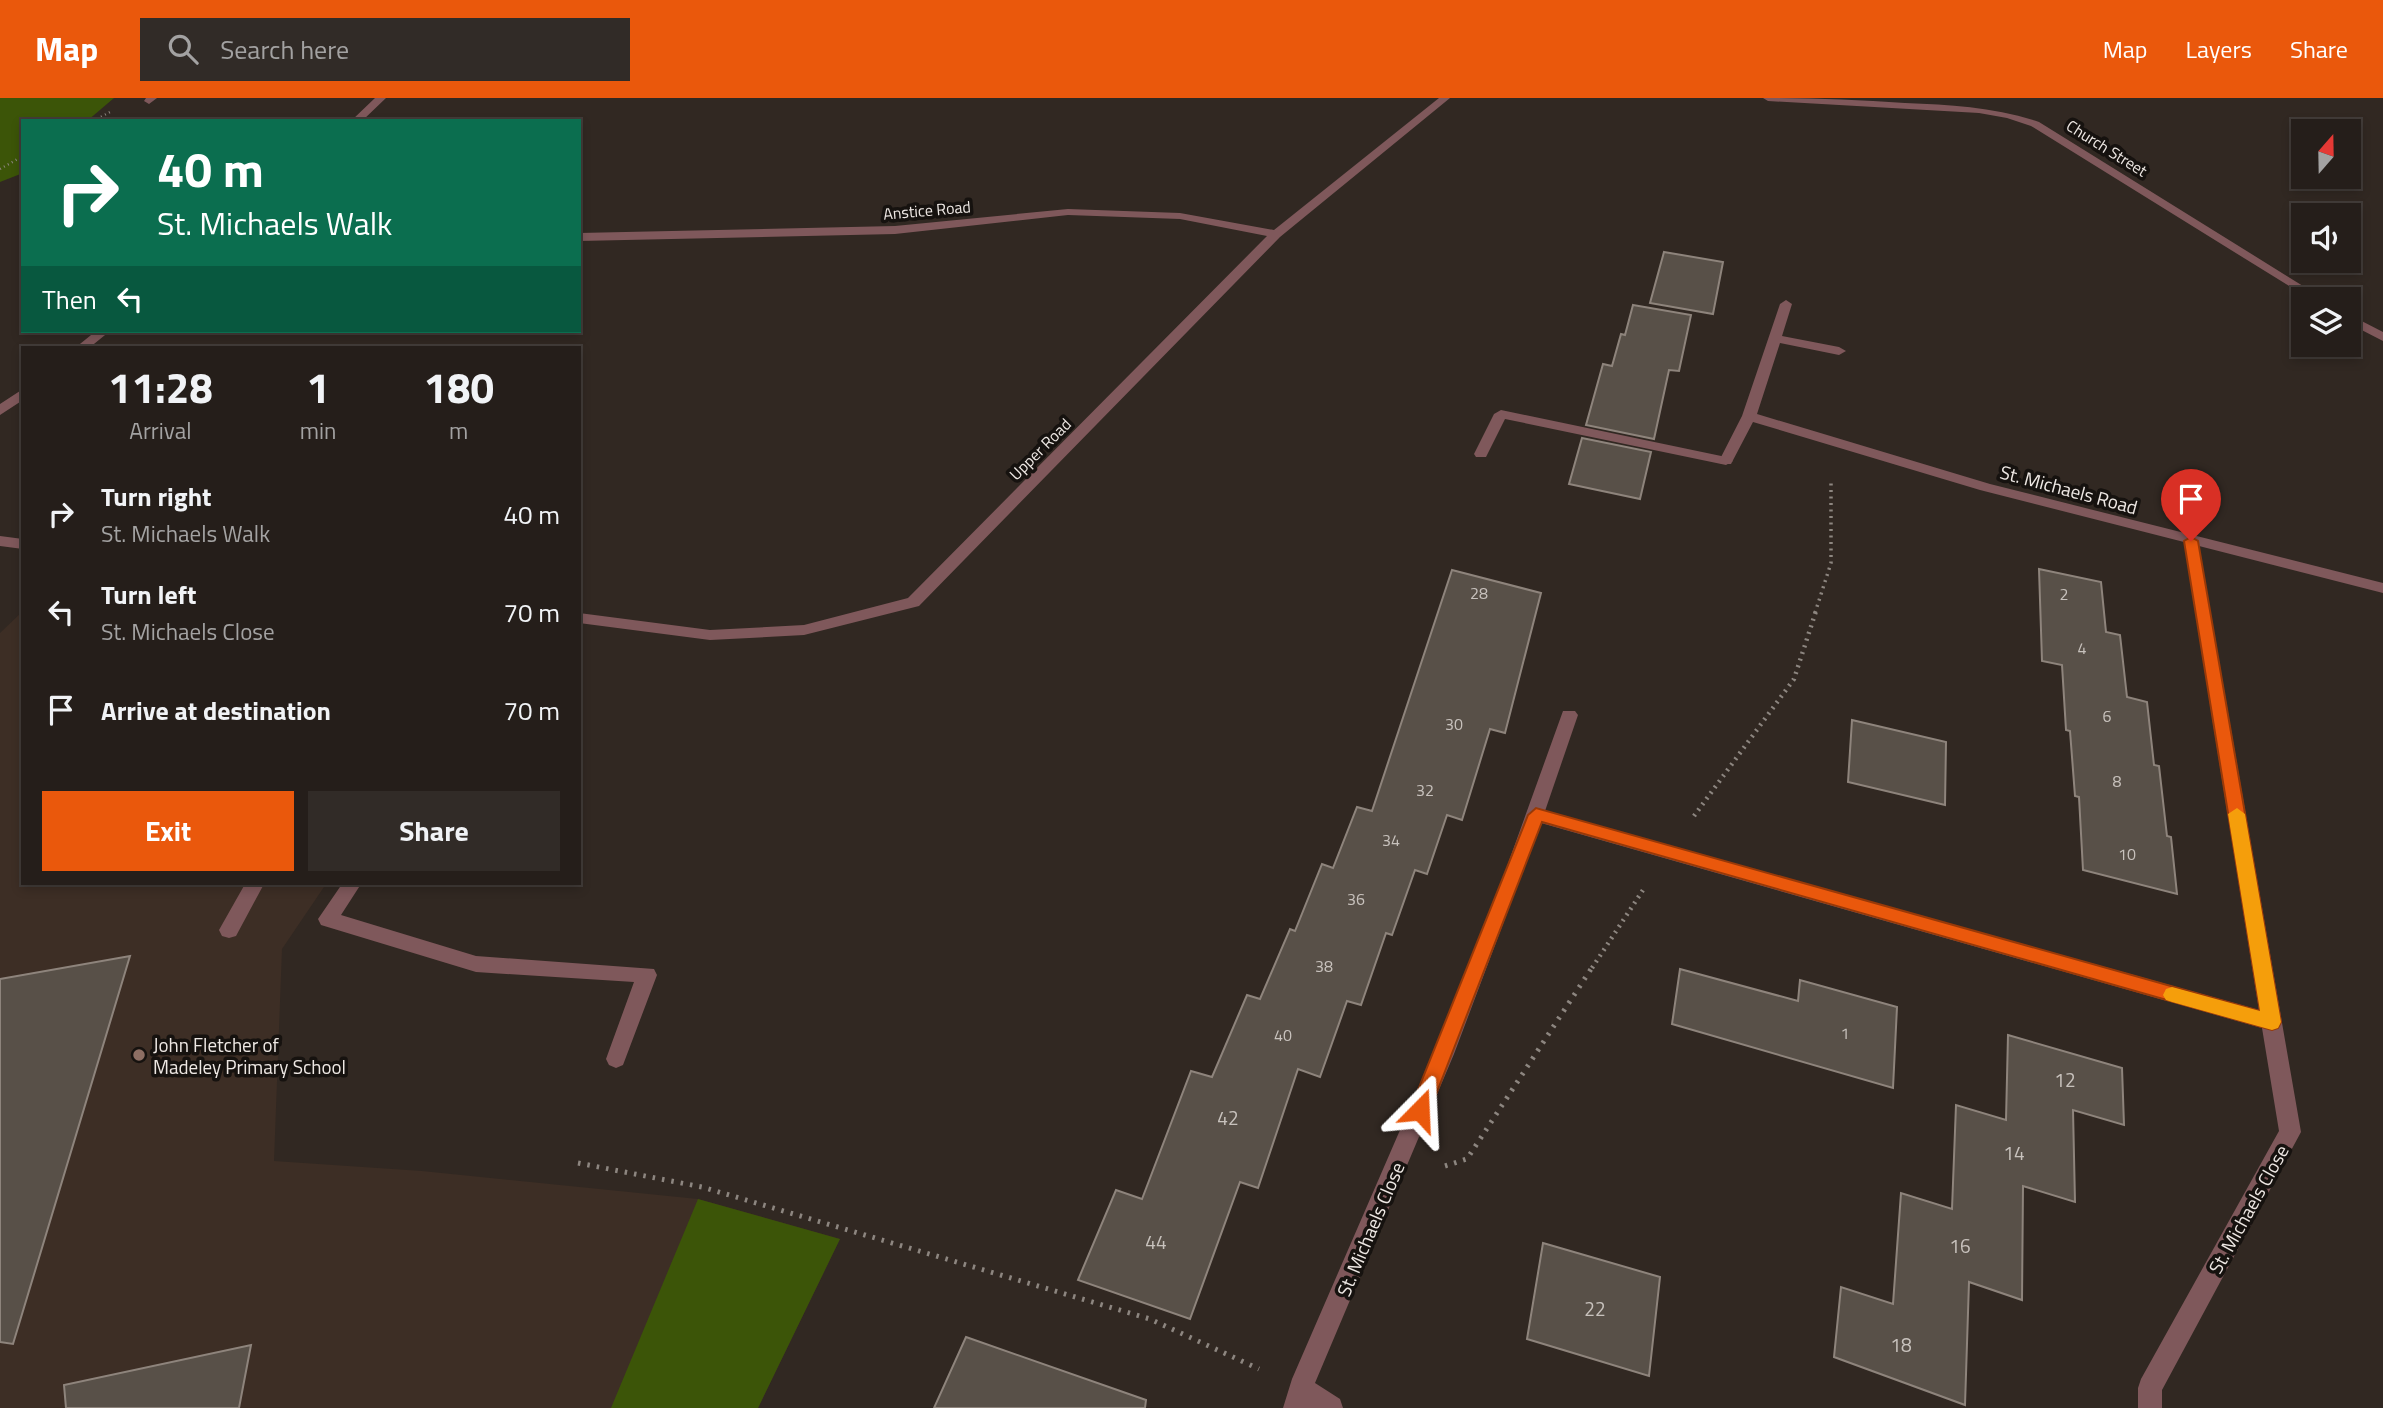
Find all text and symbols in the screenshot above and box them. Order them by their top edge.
search box [140,18,630,81]
text: Map [35,24,98,74]
icon: search [164,30,202,68]
text: Search here [220,30,349,69]
text: Map [2103,31,2148,67]
text: Layers [2186,31,2252,67]
text: Share [2290,31,2348,67]
street label: Church Street [2062,114,2152,183]
north arrow [2291,119,2361,189]
map controls [2291,119,2361,357]
text: 40 m [157,131,264,206]
icon: right [42,147,133,238]
street label: Anstice Road [882,194,972,226]
text: St. Michaels Walk [157,199,392,247]
button: sound [2291,203,2361,273]
text: Then [42,280,97,319]
icon: left [111,280,149,318]
button: layers [2291,287,2361,357]
text: 11:28 [108,355,213,419]
text: 1 [306,355,330,419]
text: 180 [423,355,494,419]
text: Arrival [129,413,192,448]
text: min [300,413,336,448]
text: m [449,413,468,448]
street label: Upper Road [1004,413,1076,485]
street label: St. Michaels Road [1997,457,2141,521]
pin [2161,469,2221,541]
text: Turn right [101,477,212,516]
icon: arrive [2172,480,2210,518]
icon: right [42,495,80,533]
text: 40 m [503,495,560,534]
text: St. Michaels Walk [101,516,270,551]
text: Turn left [101,575,196,614]
house number: 28 [1470,581,1488,605]
house number: 2 [2060,582,2068,606]
icon: left [42,593,80,631]
text: 70 m [503,593,560,632]
text: St. Michaels Close [101,614,275,649]
house number: 4 [2078,636,2087,660]
icon: arrive [42,691,80,729]
text: Arrive at destination [101,691,331,730]
text: 70 m [503,691,560,730]
house number: 6 [2103,704,2112,728]
house number: 30 [1445,712,1463,736]
house number: 8 [2113,769,2122,793]
house number: 32 [1416,778,1434,802]
button: Exit [42,791,294,871]
button: Share [308,791,560,871]
house number: 34 [1382,828,1400,852]
house number: 10 [2118,842,2136,866]
house number: 36 [1347,887,1365,911]
house number: 38 [1315,954,1333,978]
house number: 1 [1841,1021,1849,1045]
house number: 40 [1274,1023,1292,1047]
place label: John Fletcher of Madeley Primary School [153,1030,346,1081]
marker: John Fletcher of Madeley Primary School [131,1047,147,1063]
house number: 12 [2054,1065,2076,1094]
position arrow [1383,1073,1457,1147]
house number: 42 [1217,1103,1239,1132]
house number: 14 [2003,1138,2025,1167]
street label: St. Michaels Close [2201,1139,2295,1279]
street label: St. Michaels Close [1329,1157,1411,1301]
house number: 44 [1145,1227,1167,1256]
house number: 16 [1949,1231,1971,1260]
house number: 22 [1584,1294,1606,1323]
house number: 18 [1890,1330,1912,1359]

